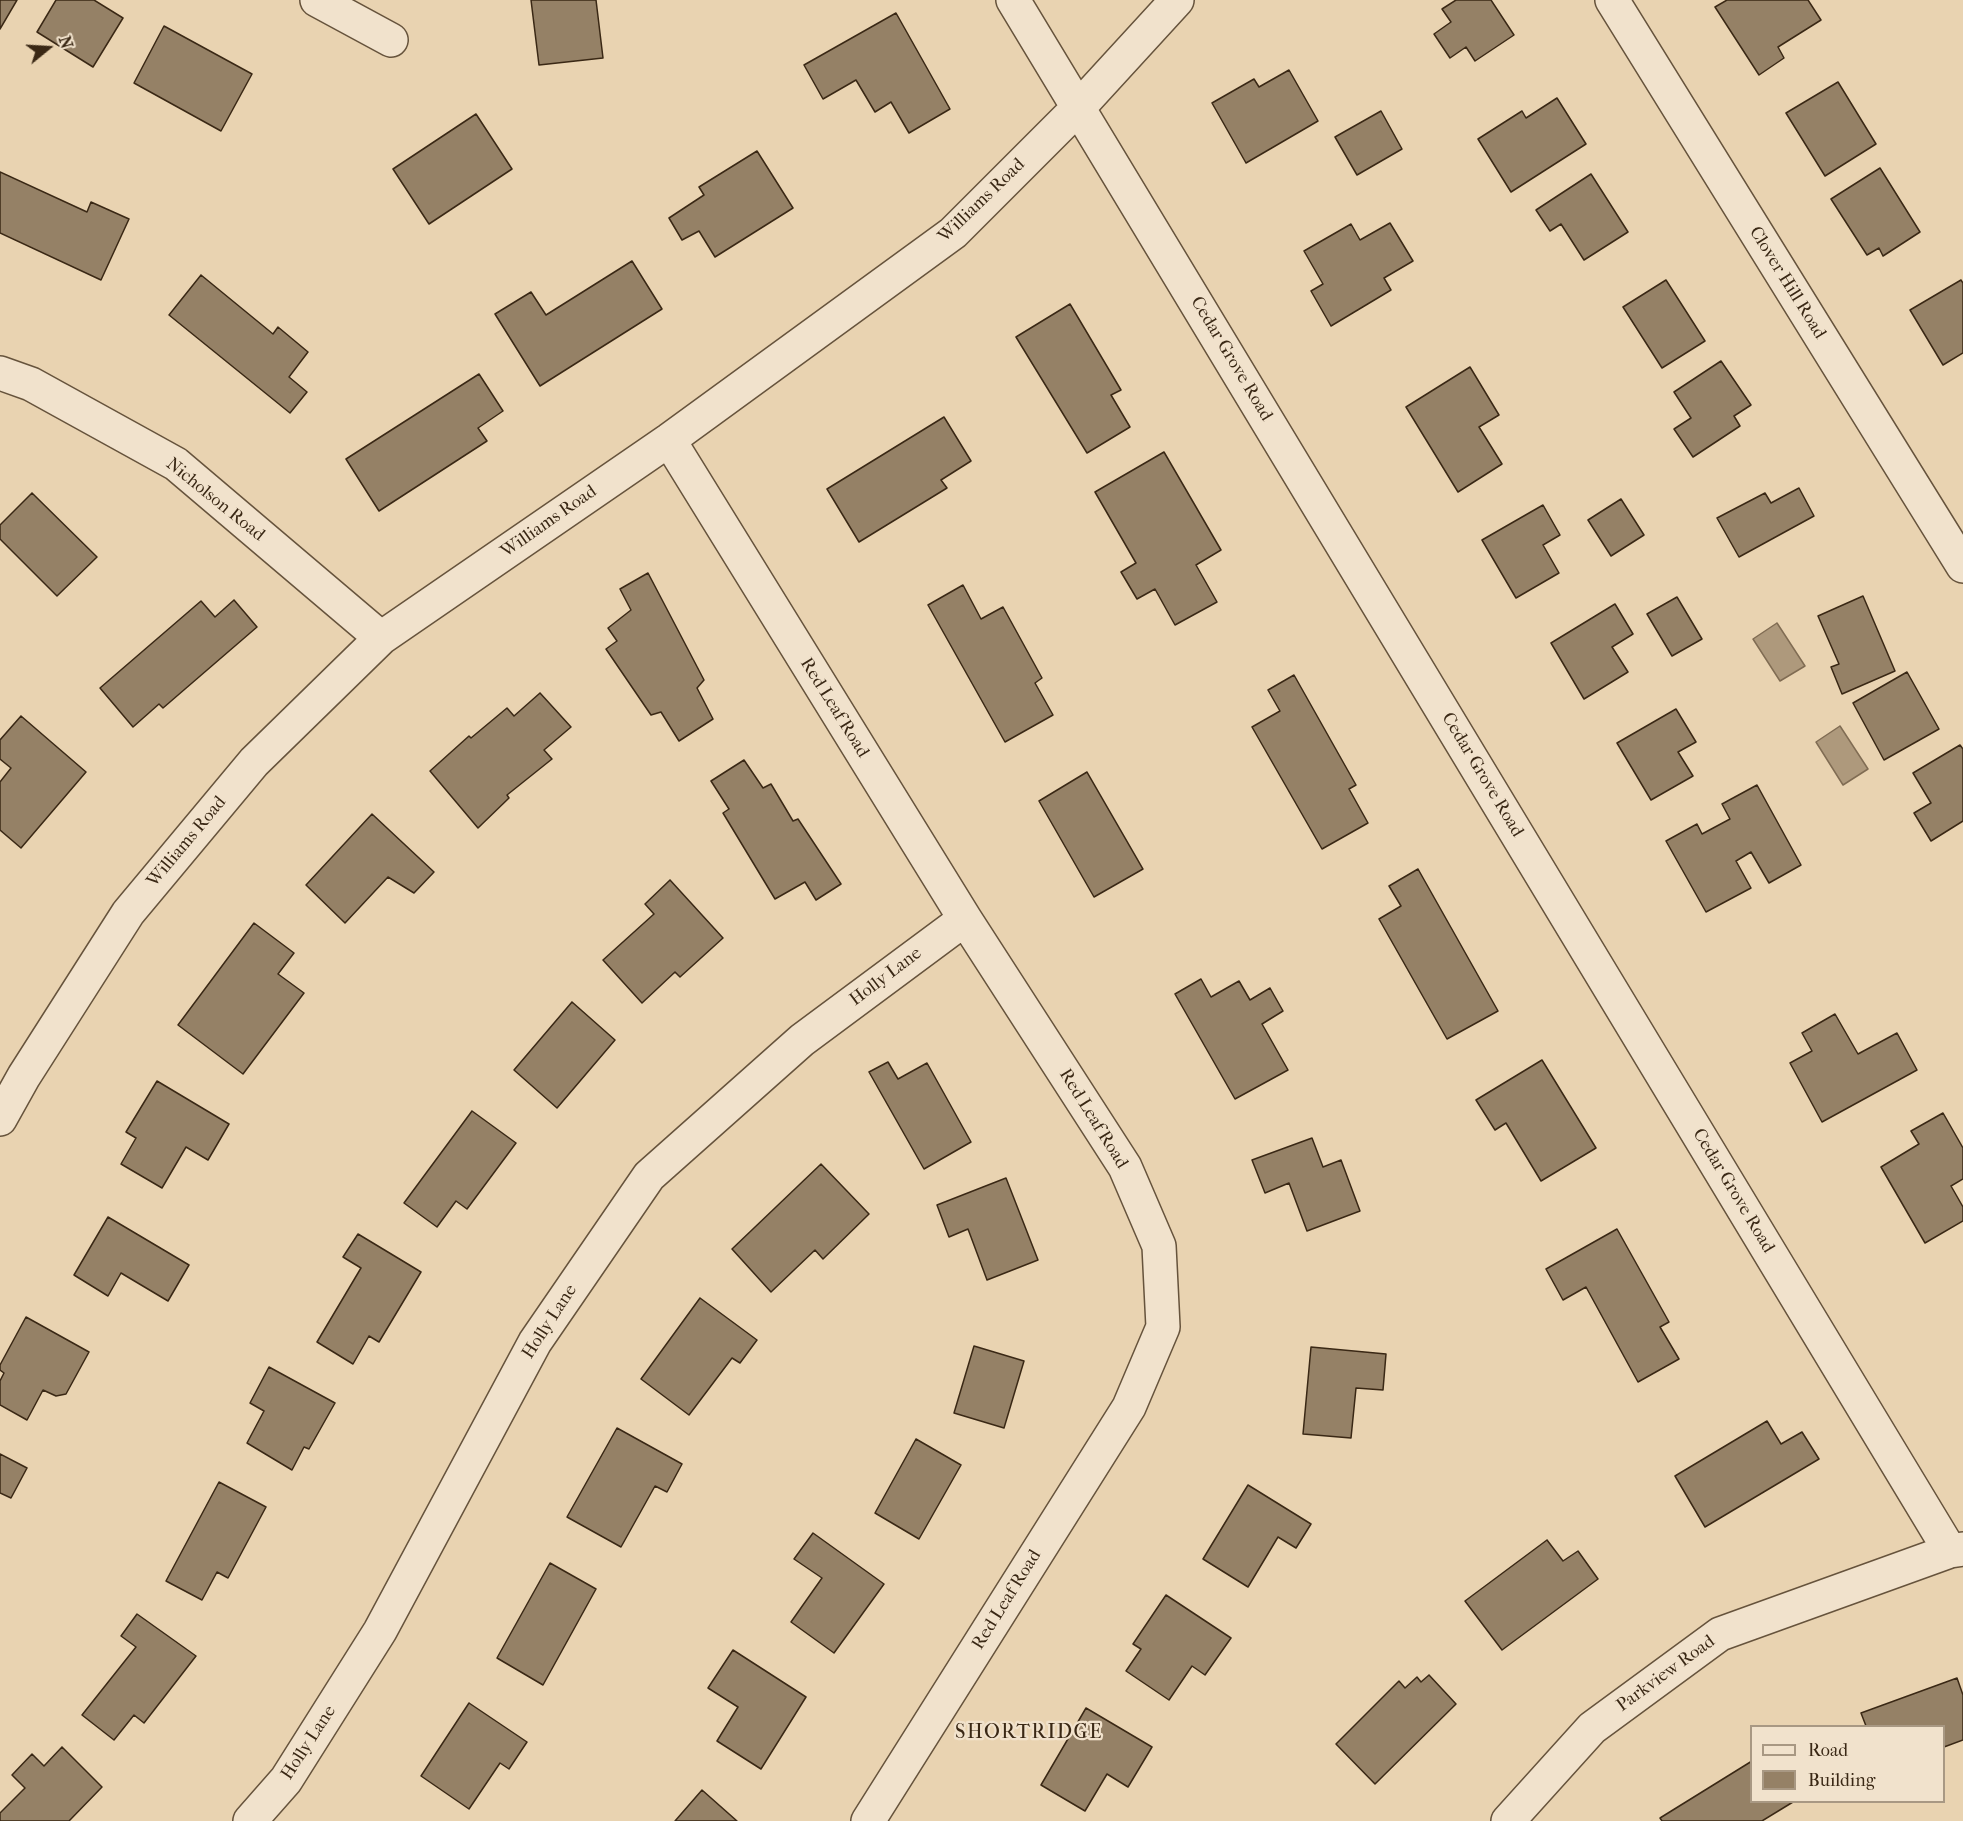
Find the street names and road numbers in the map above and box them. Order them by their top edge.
street label: Williams Road [934,154,1030,248]
street label: Clover Hill Road [1744,223,1830,343]
street label: Cedar Grove Road [1185,293,1277,425]
street label: Nicholson Road [161,454,269,546]
street label: Williams Road [497,481,601,563]
street label: Red Leaf Road [795,654,873,762]
street label: Cedar Grove Road [1436,709,1528,841]
street label: Williams Road [143,792,231,892]
street label: Holly Lane [846,943,926,1011]
street label: Red Leaf Road [1054,1065,1132,1173]
street label: Cedar Grove Road [1687,1125,1779,1257]
street label: Holly Lane [518,1281,582,1363]
street label: Red Leaf Road [968,1546,1046,1654]
street label: Parkview Road [1613,1631,1719,1717]
street label: Holly Lane [277,1702,341,1784]

